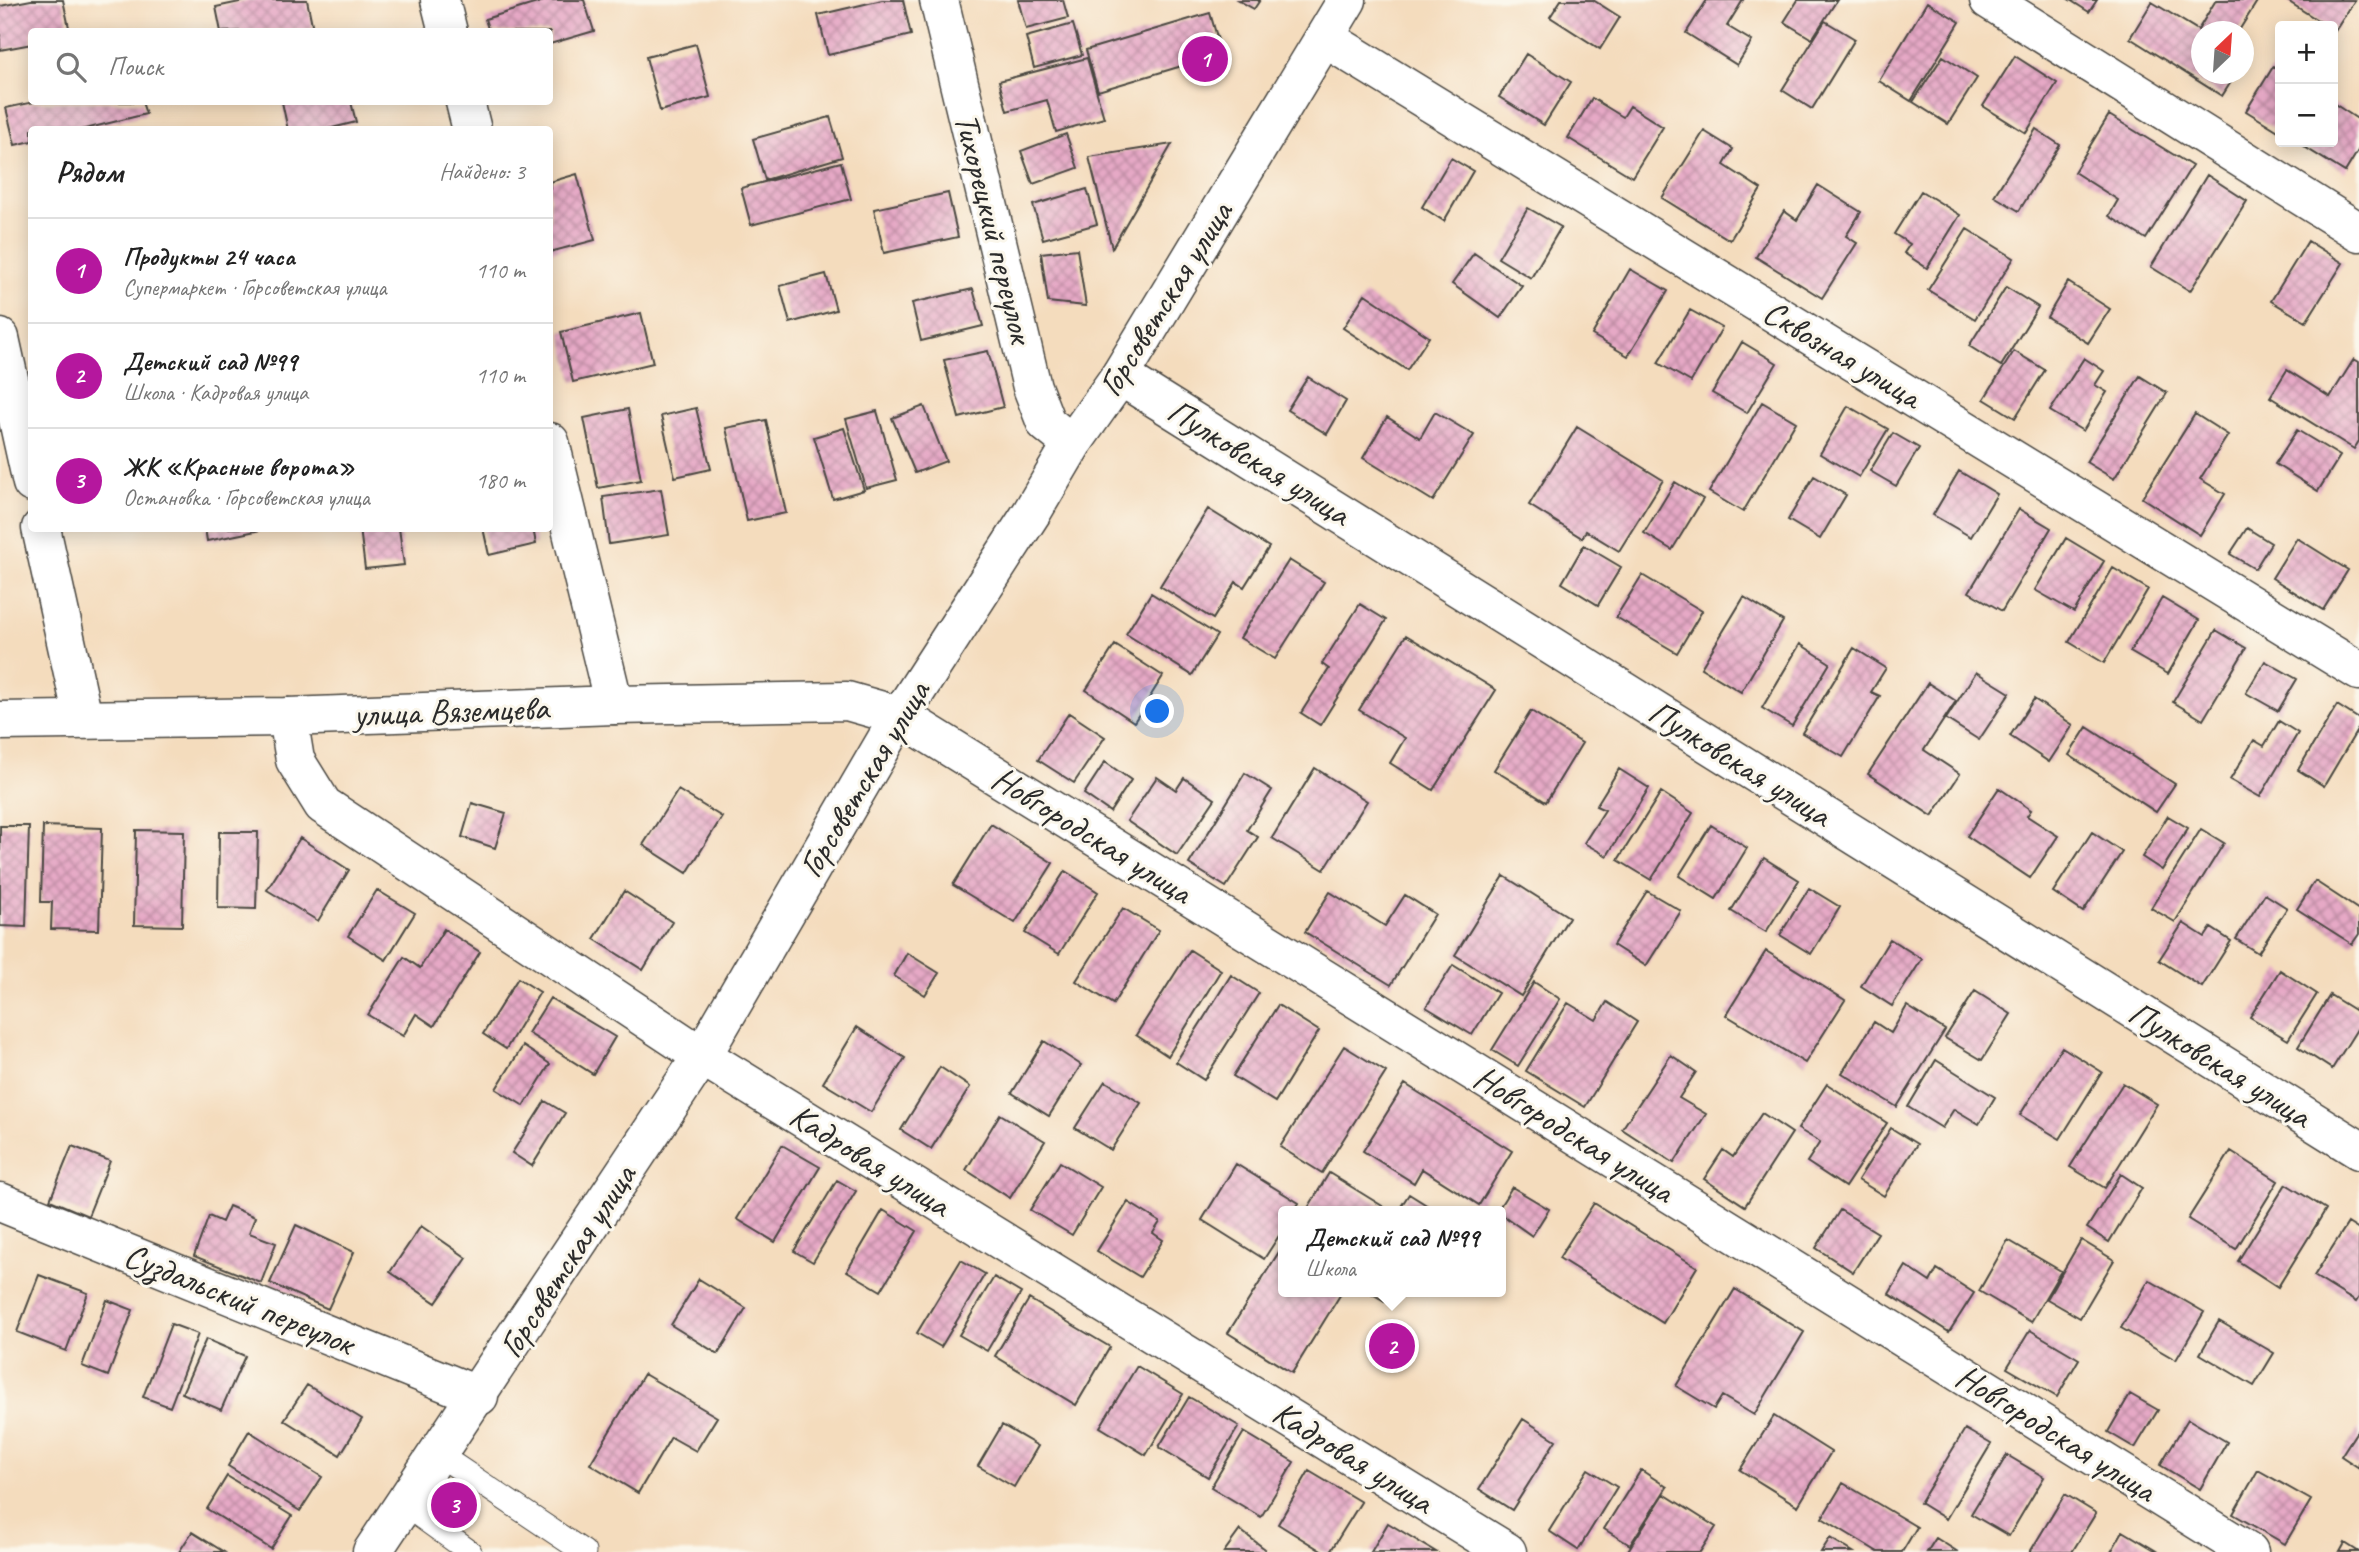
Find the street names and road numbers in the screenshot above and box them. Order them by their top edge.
street label: Тихорецкий переулок [944,109,1045,350]
street label: Горсоветская улица [1087,192,1244,405]
street label: Сквозная улица [1755,289,1932,420]
street label: Пулковская улица [1159,388,1361,537]
street label: Горсоветская улица [788,671,941,885]
street label: улица Вяземцева [351,685,552,737]
street label: Пулковская улица [1640,689,1842,838]
street label: Новгородская улица [984,756,1202,915]
street label: Пулковская улица [2120,990,2322,1139]
street label: Новгородская улица [1466,1055,1684,1214]
street label: Кадровая улица [781,1093,961,1228]
street label: Горсоветская улица [488,1154,647,1366]
street label: Суздальский переулок [118,1232,363,1367]
street label: Новгородская улица [1948,1354,2166,1513]
street label: Кадровая улица [1264,1390,1444,1525]

